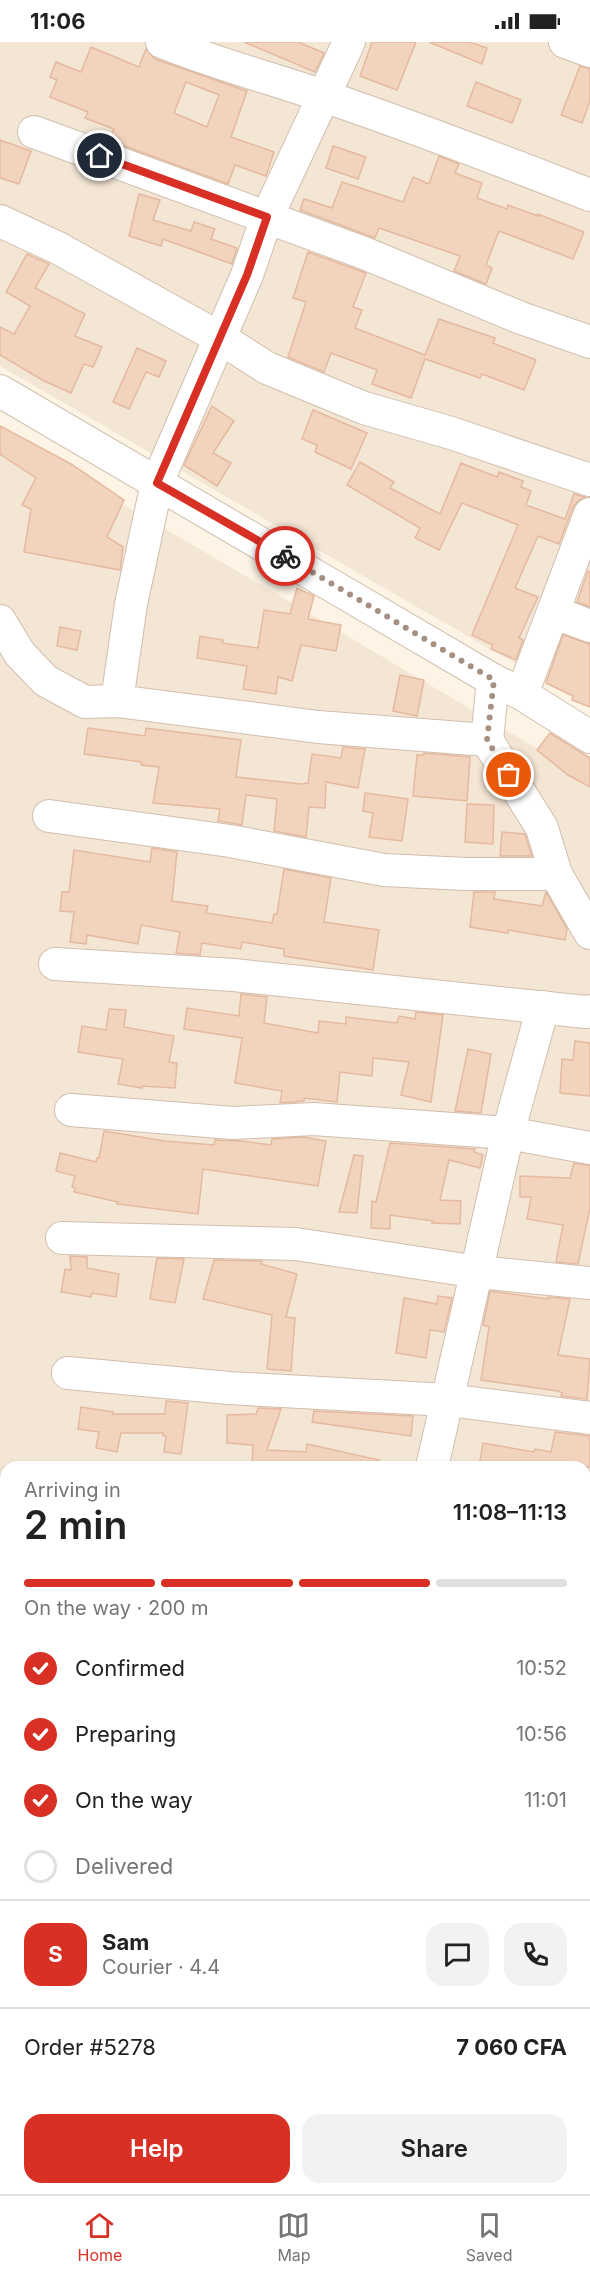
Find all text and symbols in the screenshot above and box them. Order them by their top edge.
text: 11:06 [30,8,85,34]
pin [74,130,125,181]
icon: home [83,139,116,172]
courier [255,526,315,586]
icon: bike [269,540,302,573]
pin [483,749,534,800]
icon: bag [492,758,525,791]
text: Arriving in [24,1478,121,1502]
text: 11:08–11:13 [453,1499,567,1525]
text: 2 min [24,1501,127,1548]
text: On the way · 200 m [24,1596,209,1620]
icon: check [24,1652,57,1685]
text: Confirmed [75,1655,185,1681]
text: 10:52 [516,1656,567,1680]
icon: check [24,1718,57,1751]
text: Preparing [75,1721,176,1747]
text: 10:56 [516,1722,567,1746]
icon: check [24,1784,57,1817]
text: On the way [75,1787,193,1813]
text: 11:01 [524,1788,567,1812]
text: Delivered [75,1853,173,1879]
button: chat [426,1923,489,1986]
button: phone [504,1923,567,1986]
text: Sam [102,1929,149,1955]
text: S [48,1941,63,1967]
text: Courier · 4.4 [102,1955,220,1979]
text: Order #5278 [24,2034,156,2060]
text: 7 060 CFA [456,2034,567,2060]
button: Help [24,2114,290,2183]
button: Share [302,2114,567,2183]
tab: Home [78,2209,122,2265]
tab: Map [277,2209,311,2265]
tab: Saved [466,2209,512,2265]

